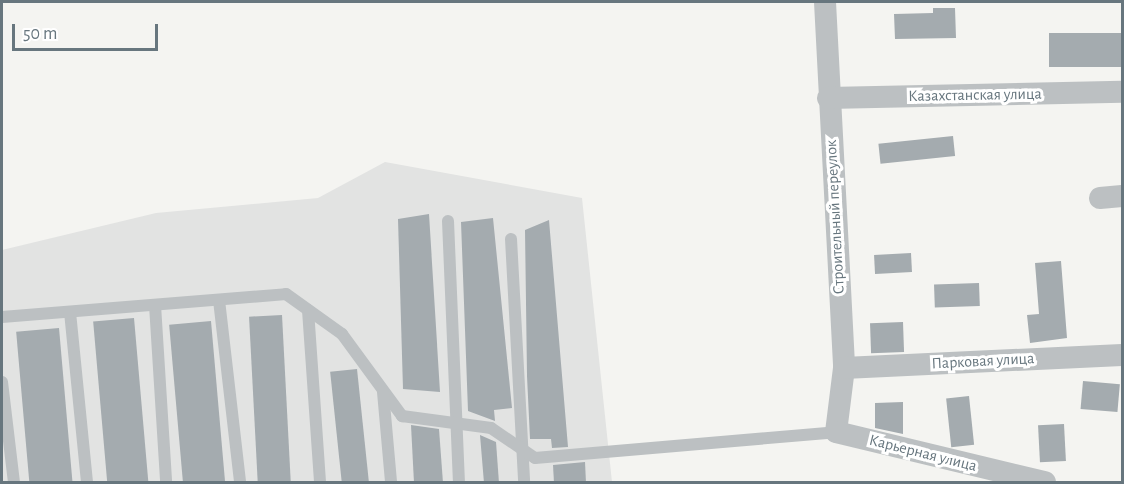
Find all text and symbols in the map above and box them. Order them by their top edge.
scale bar [15,12,160,50]
text: 50 m [23,25,57,43]
street label: Казахстанская улица [908,84,1042,106]
street label: Строительный переулок [821,139,849,295]
street label: Парковая улица [931,349,1035,373]
street label: Карьерная улица [867,430,979,476]

